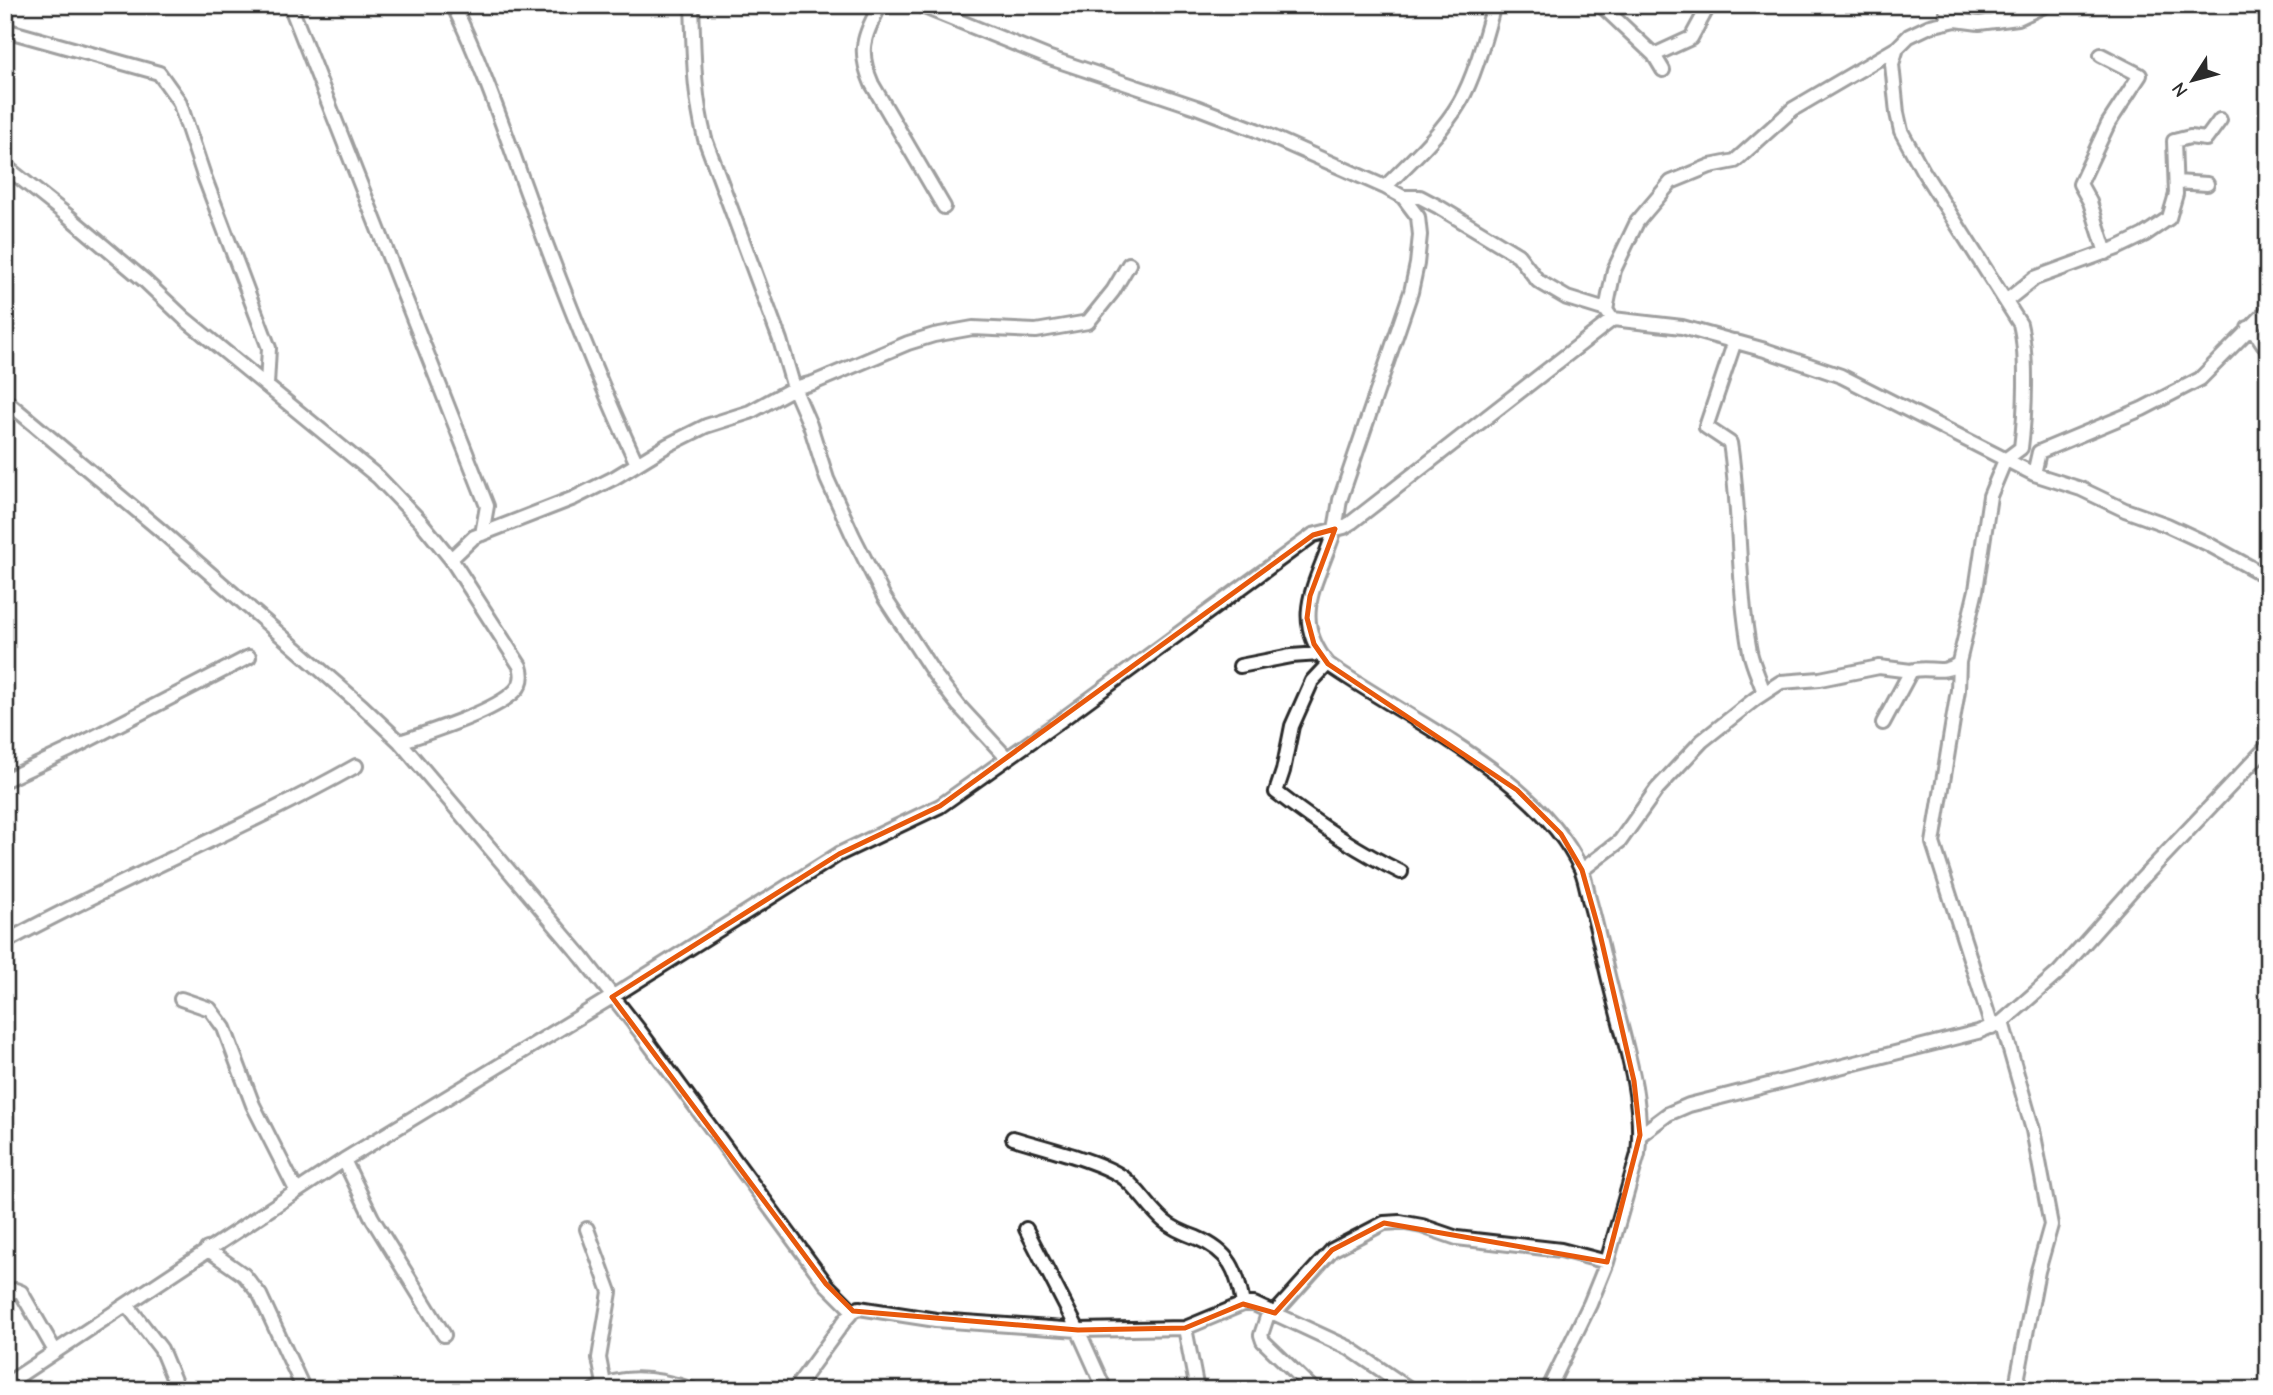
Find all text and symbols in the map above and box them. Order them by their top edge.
north arrow [2158,46,2228,116]
text: N [2168,78,2193,101]

